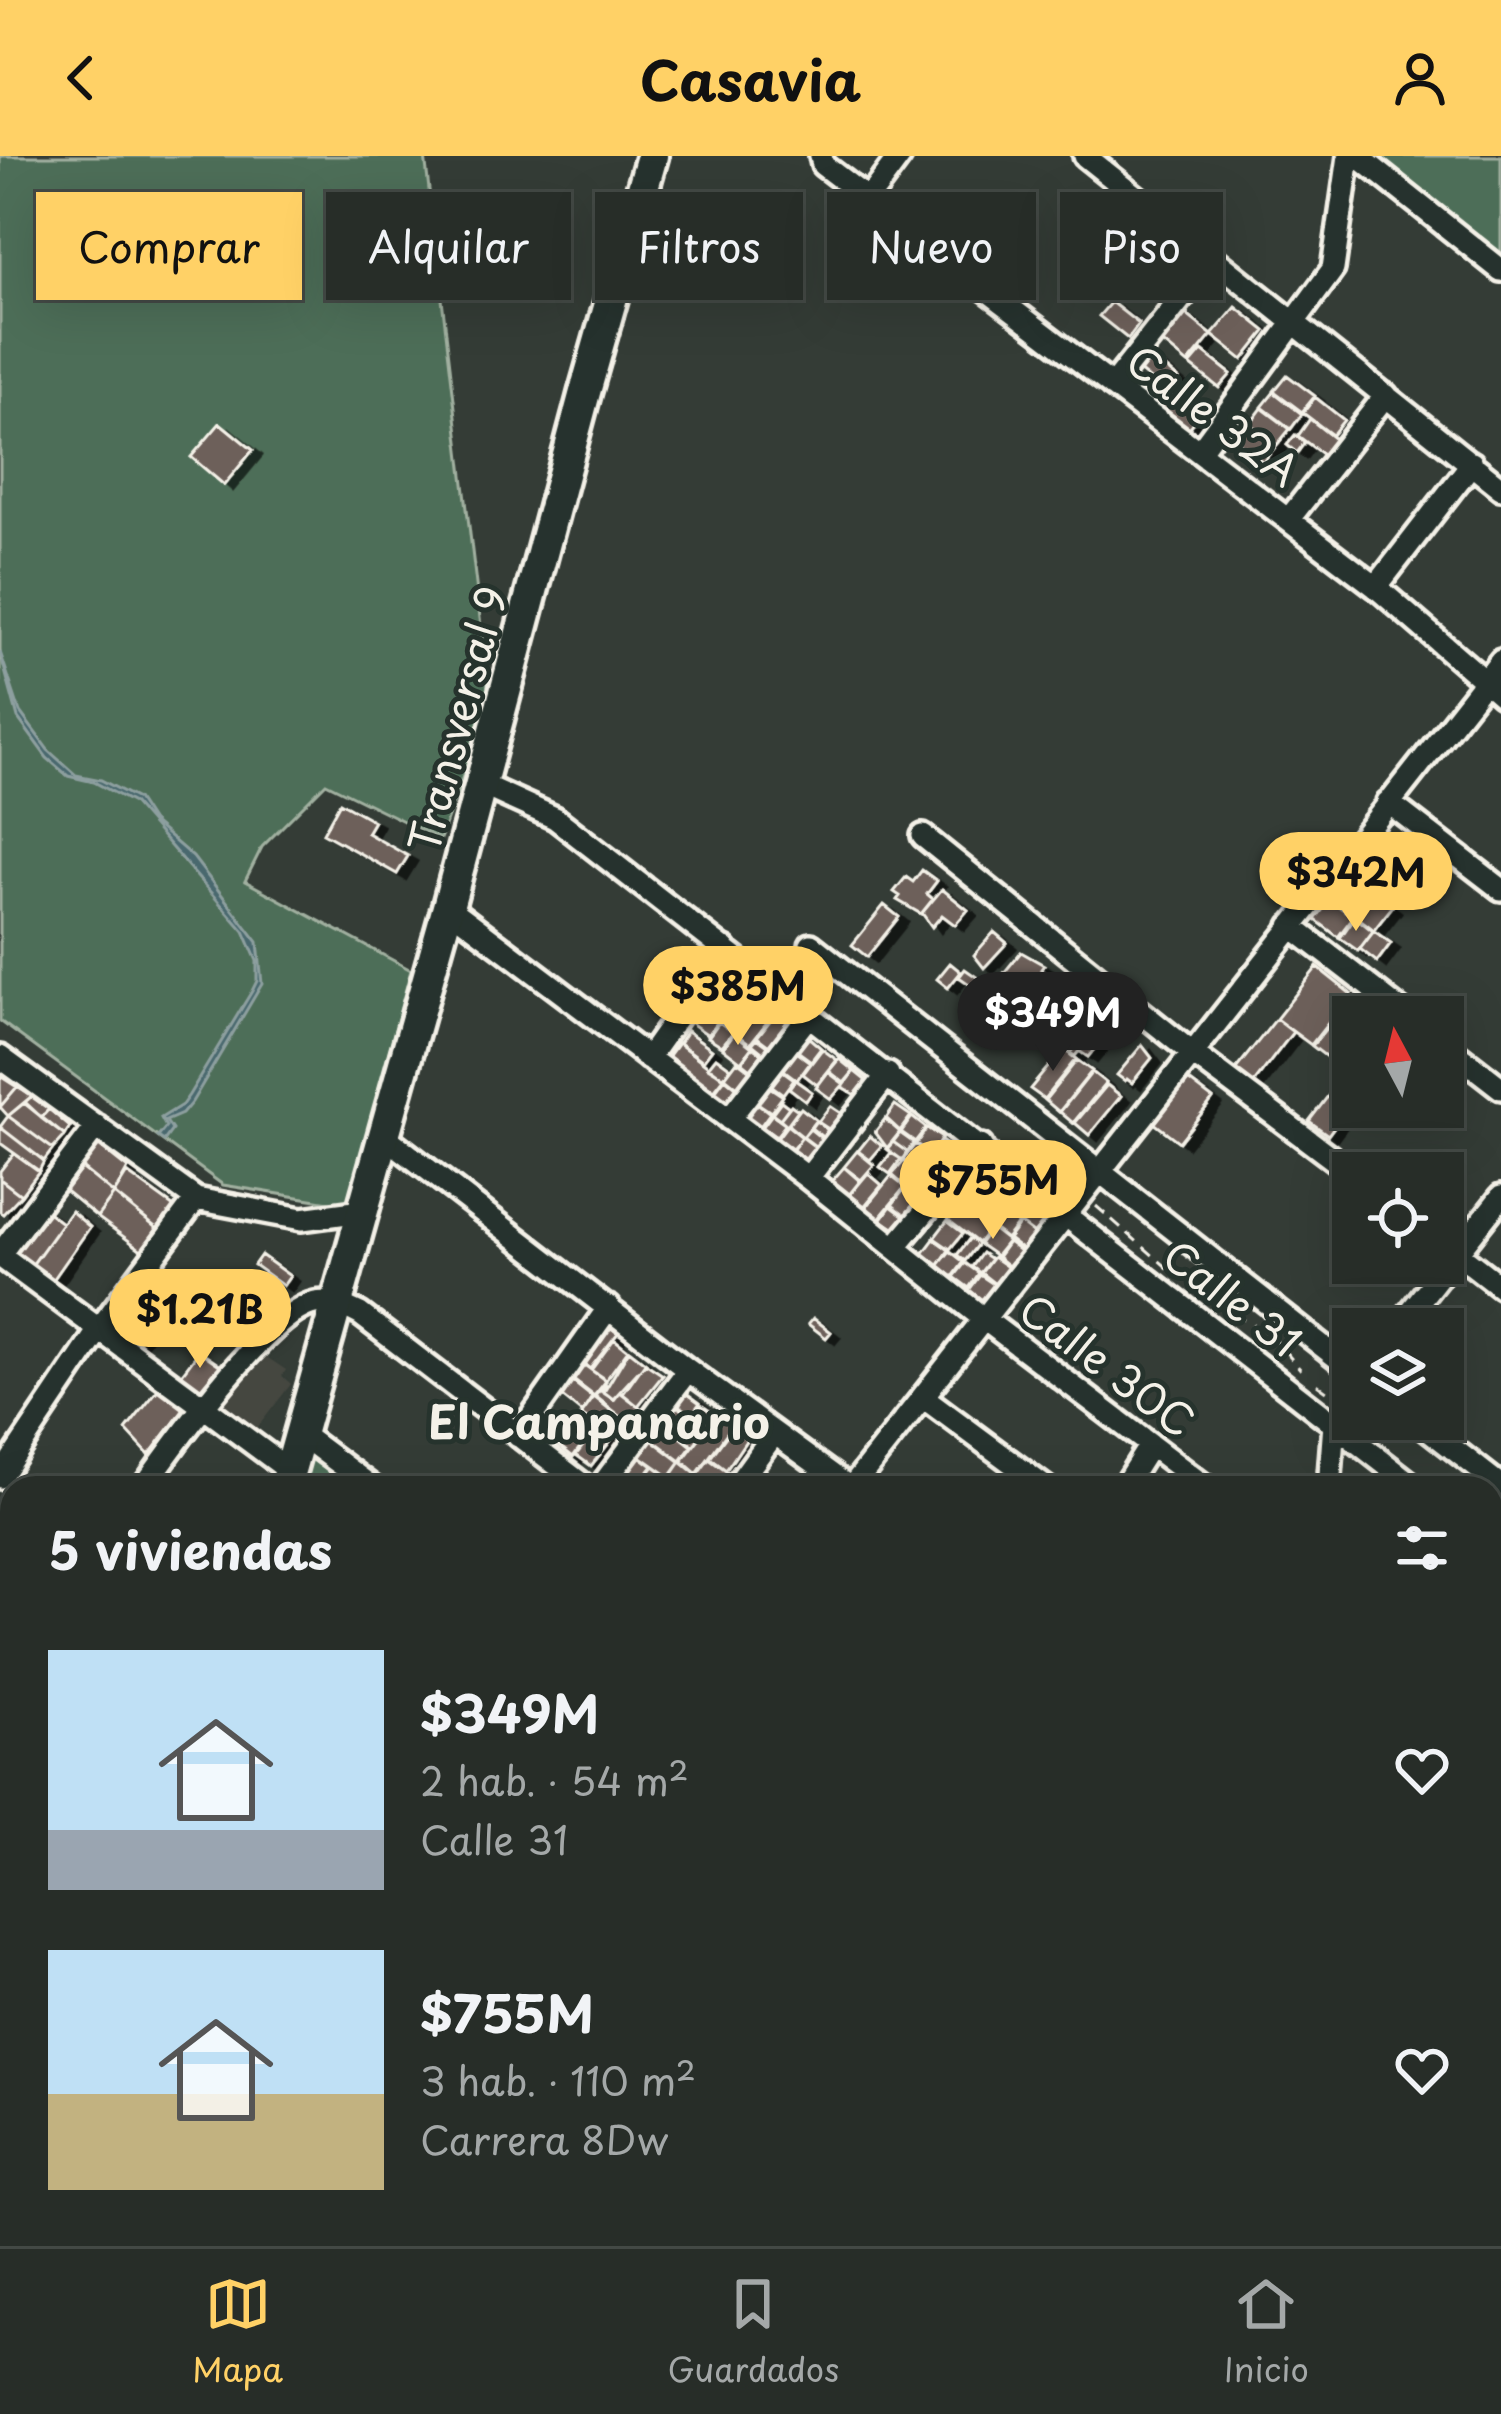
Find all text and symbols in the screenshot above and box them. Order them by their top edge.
text: Casavia [640,38,861,119]
icon: back [48,45,114,111]
icon: person [1387,45,1453,111]
chip: Comprar [36,192,302,300]
chip: Alquilar [326,192,571,300]
chip: Filtros [595,192,803,300]
chip: Nuevo [827,192,1036,300]
chip: Piso [1060,192,1223,300]
street label: Calle 32A [1114,328,1314,500]
street label: Transversal 9 [390,579,522,859]
pin: $342M [1272,832,1440,934]
text: $342M [1286,841,1426,900]
pin: $385M [654,946,822,1048]
text: $385M [670,955,806,1014]
pin: $349M [969,972,1137,1074]
text: $349M [984,981,1122,1040]
north arrow [1332,996,1464,1128]
map controls [1332,996,1464,1440]
pin: $755M [909,1140,1077,1242]
text: $755M [926,1149,1060,1208]
button: locate [1332,1152,1464,1284]
street label: Calle 31 [1151,1223,1315,1371]
pin: $1.21B [102,1269,298,1371]
street label: Calle 30C [1007,1277,1209,1451]
text: $1.21B [136,1278,264,1337]
button: layers [1332,1308,1464,1440]
district label: El Campanario [428,1386,770,1454]
text: 5 viviendas [48,1510,332,1587]
icon: filters [1389,1515,1455,1581]
text: $349M [420,1673,599,1750]
icon: home [144,1698,288,1842]
icon: heart [1389,1737,1455,1803]
text: 2 hab. · 54 m² [420,1750,689,1809]
text: Calle 31 [420,1809,568,1868]
text: $755M [420,1973,594,2050]
icon: home [144,1998,288,2142]
icon: heart [1389,2037,1455,2103]
text: 3 hab. · 110 m² [420,2050,696,2109]
text: Carrera 8Dw [420,2109,668,2168]
tab: Mapa [192,2271,283,2393]
tab: Guardados [667,2271,839,2393]
tab: Inicio [1224,2271,1309,2393]

